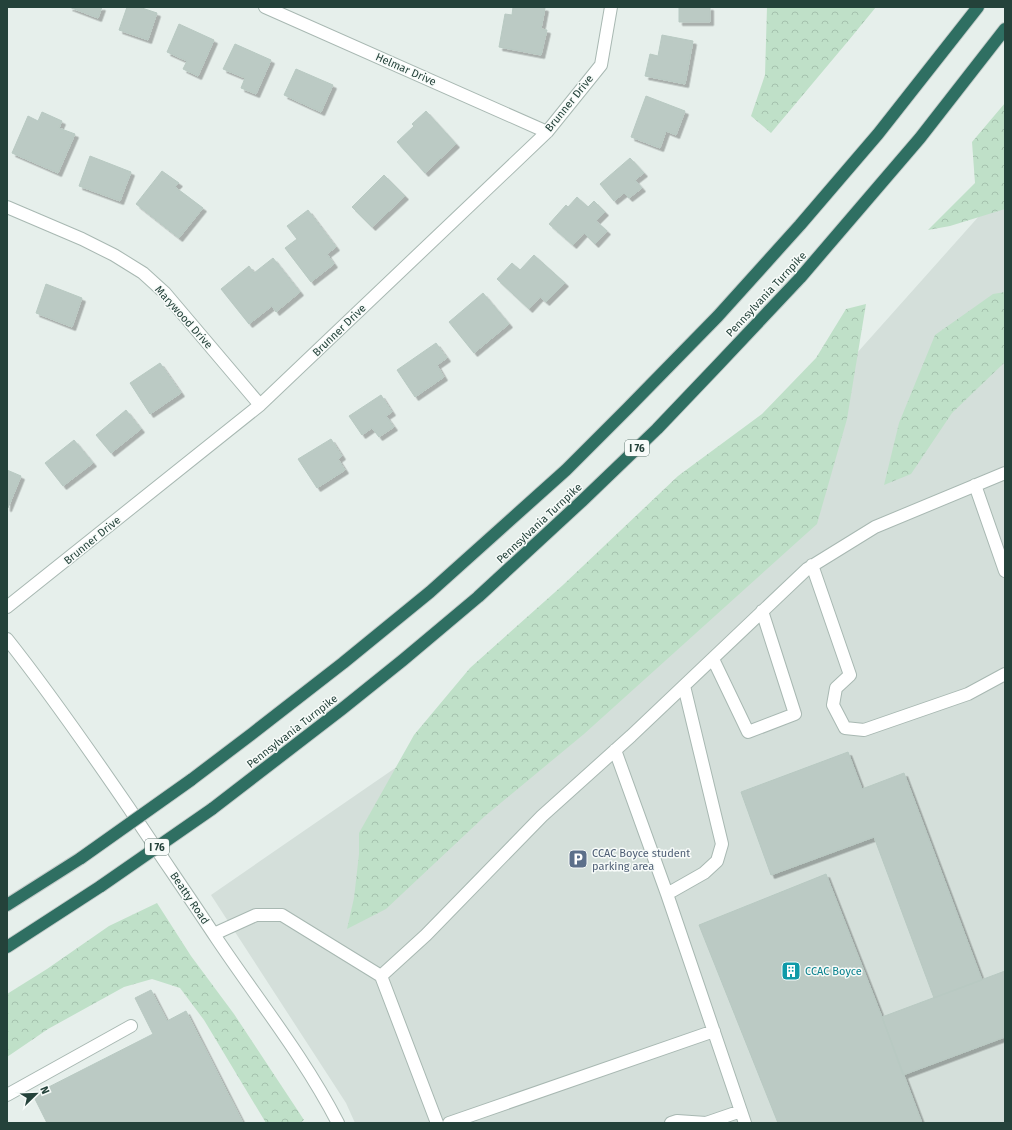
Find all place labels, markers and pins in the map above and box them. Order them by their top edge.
place label: CCAC Boyce student parking area [592,847,690,873]
parking icon: CCAC Boyce student parking area [567,848,589,870]
building icon: CCAC Boyce [780,960,802,982]
place label: CCAC Boyce [805,965,862,978]

